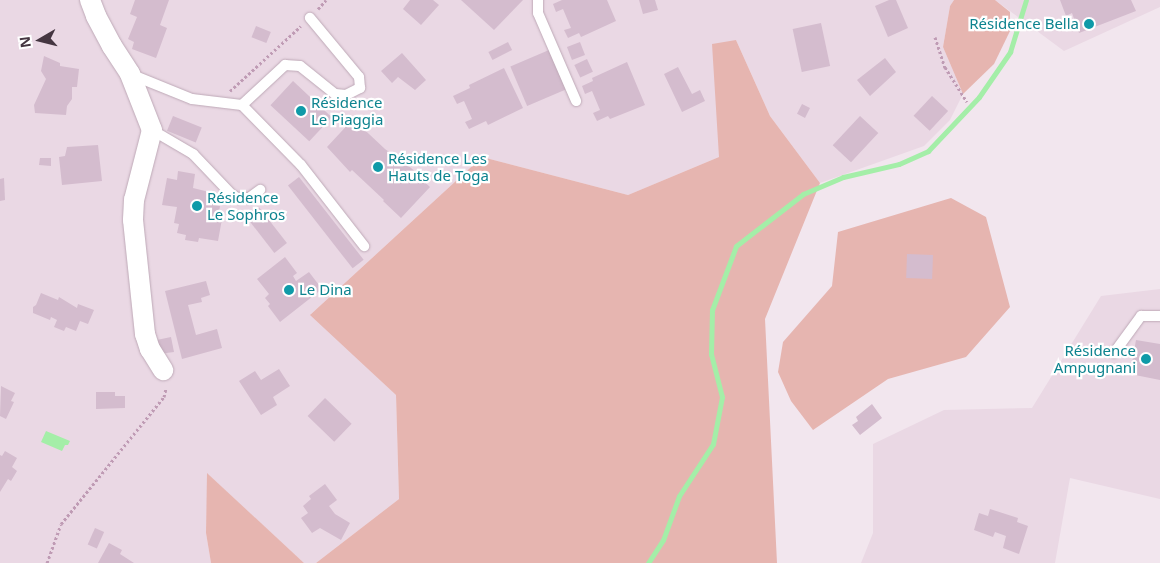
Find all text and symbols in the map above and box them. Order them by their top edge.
north arrow [15,15,65,65]
place label: Résidence Bella [969,15,1079,33]
marker: Résidence Bella [1083,18,1095,30]
text: N [14,35,35,49]
place label: Résidence Le Piaggia [311,93,383,128]
marker: Résidence Le Piaggia [295,105,307,117]
place label: Résidence Les Hauts de Toga [388,149,489,184]
marker: Résidence Les Hauts de Toga [372,161,384,173]
place label: Résidence Le Sophros [207,188,285,223]
marker: Résidence Le Sophros [191,200,203,212]
place label: Le Dina [299,281,352,299]
marker: Le Dina [283,284,295,296]
place label: Résidence Ampugnani [1054,341,1136,376]
marker: Résidence Ampugnani [1140,353,1152,365]

